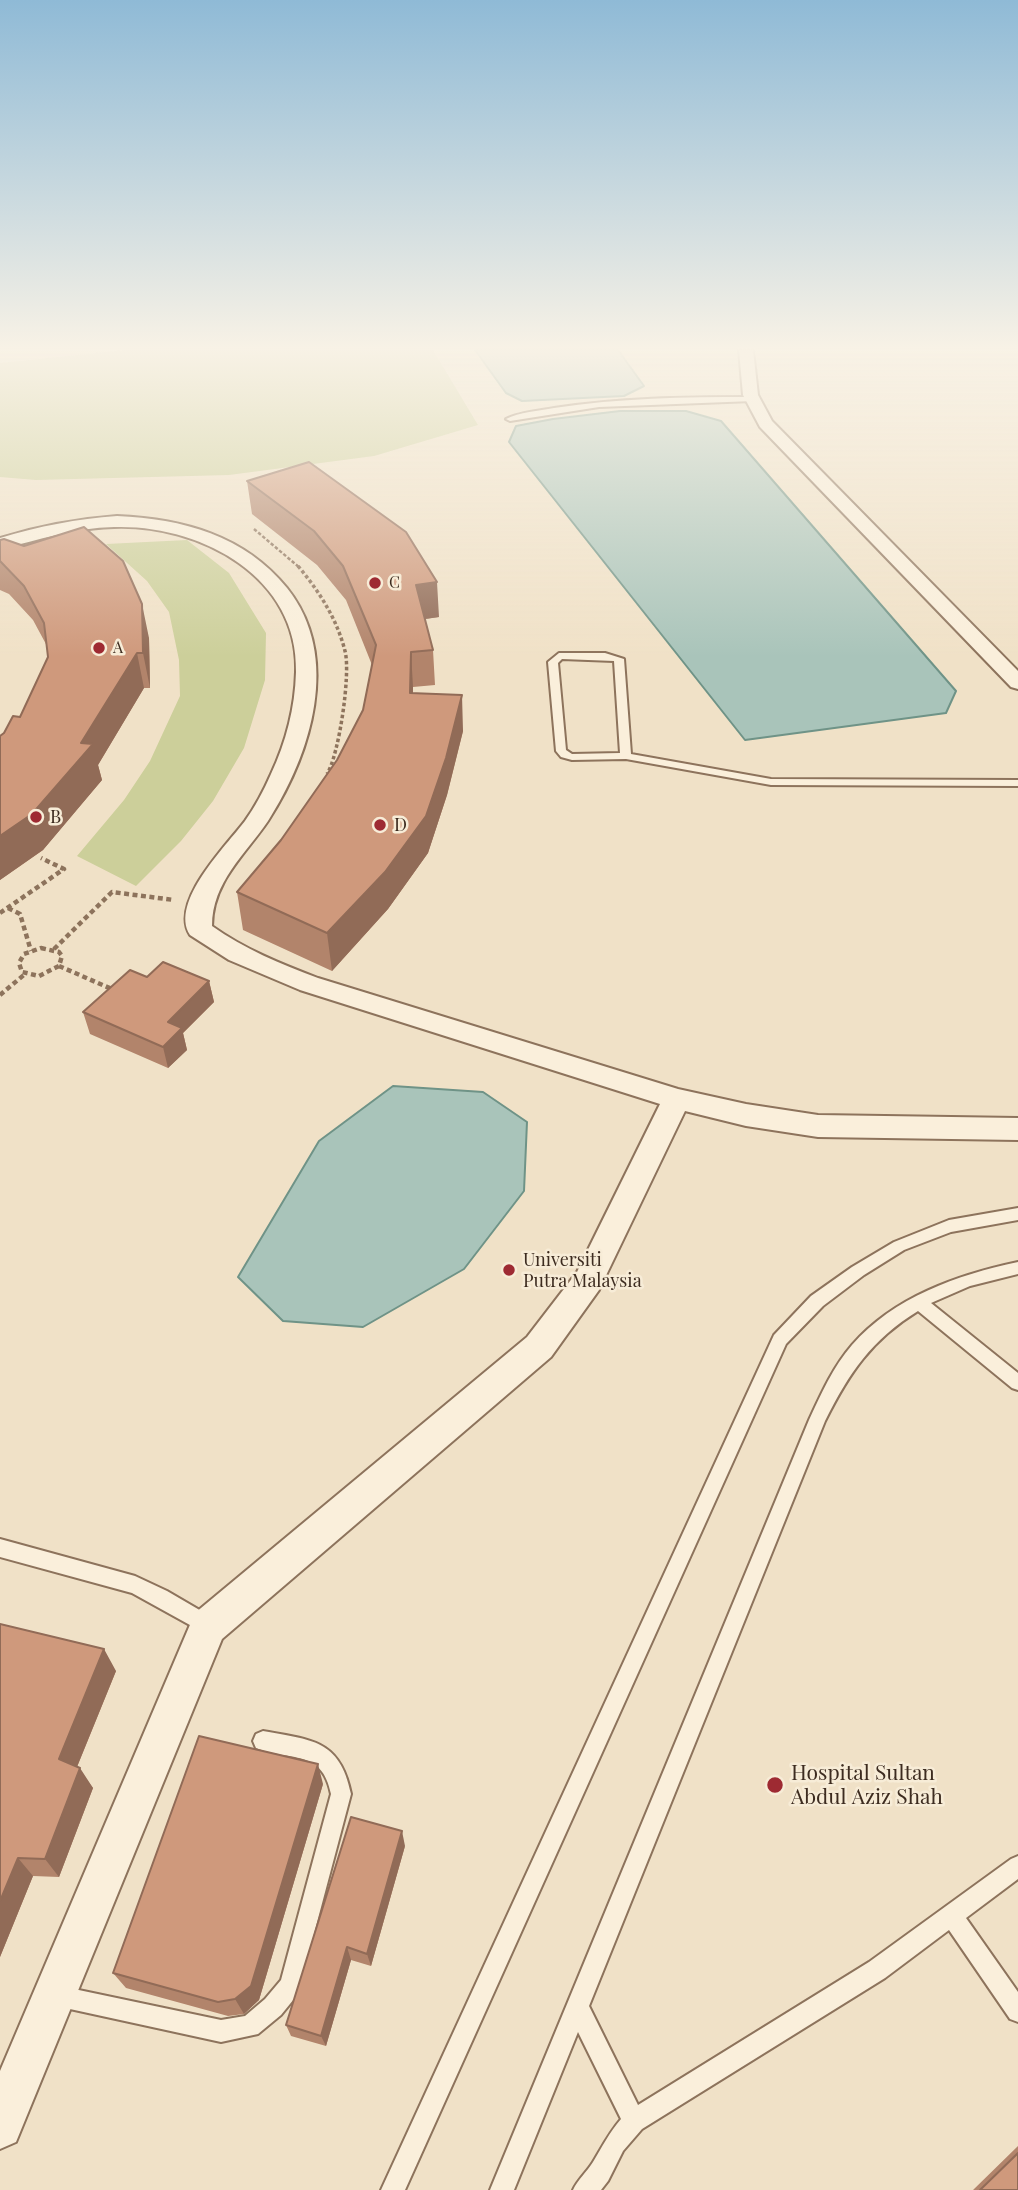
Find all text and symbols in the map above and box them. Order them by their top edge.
place label: C [389,573,400,593]
marker: C [367,575,383,591]
place label: A [113,638,123,658]
marker: A [91,640,107,656]
place label: B [50,806,61,828]
marker: B [28,809,44,825]
place label: D [394,814,407,836]
marker: D [372,817,388,833]
place label: Universiti Putra Malaysia [523,1249,642,1292]
marker: Universiti Putra Malaysia [501,1262,517,1278]
place label: Hospital Sultan Abdul Aziz Shah [791,1760,943,1810]
marker: Hospital Sultan Abdul Aziz Shah [765,1775,785,1795]

